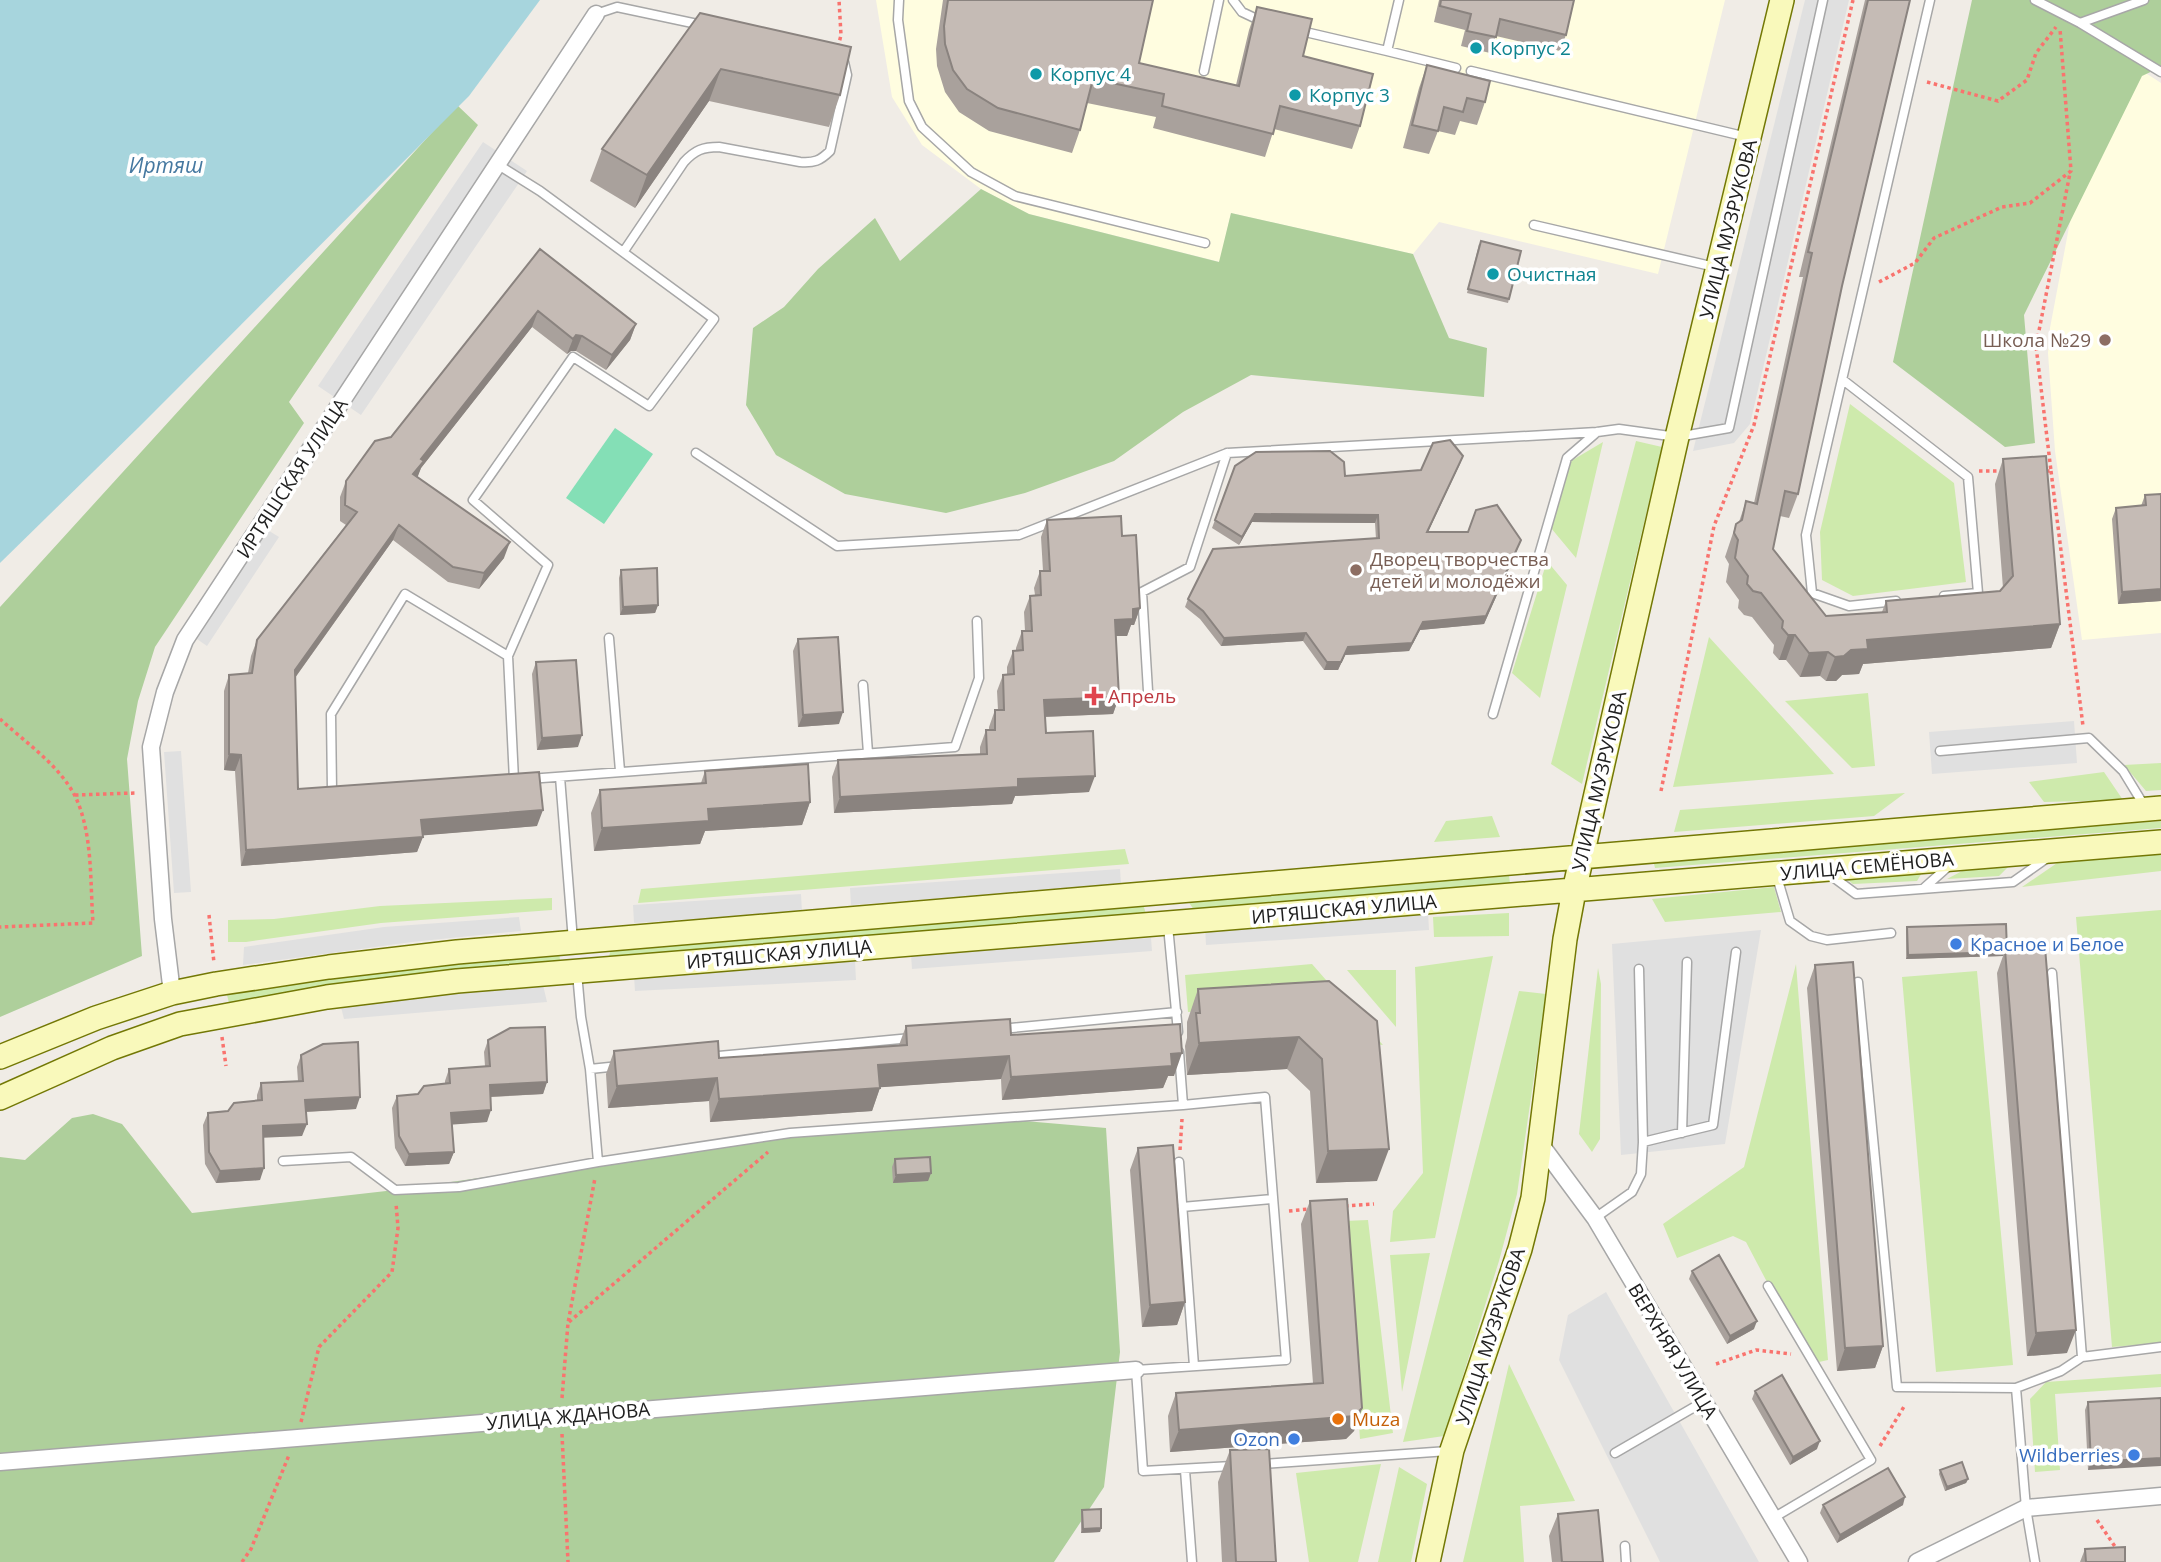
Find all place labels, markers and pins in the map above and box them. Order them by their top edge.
place label: Корпус 2 [1490,35,1571,61]
marker: Корпус 2 [1468,40,1484,56]
place label: Корпус 4 [1050,61,1131,87]
marker: Корпус 4 [1028,66,1044,82]
place label: Корпус 3 [1309,82,1390,108]
marker: Корпус 3 [1287,87,1303,103]
place label: Очистная [1507,261,1597,287]
marker: Очистная [1485,266,1501,282]
place label: Школа №29 [1983,327,2091,353]
marker: Школа №29 [2097,332,2113,348]
place label: Дворец творчества детей и молодёжи [1370,546,1549,594]
marker: Дворец творчества детей и молодёжи [1348,562,1364,578]
place label: Апрель [1108,683,1176,709]
marker: Апрель [1086,688,1102,704]
place label: Красное и Белое [1970,931,2124,957]
marker: Красное и Белое [1948,936,1964,952]
place label: Muza [1352,1406,1400,1432]
marker: Muza [1330,1411,1346,1427]
place label: Ozon [1233,1426,1280,1452]
marker: Ozon [1286,1431,1302,1447]
place label: Wildberries [2019,1442,2120,1468]
marker: Wildberries [2126,1447,2142,1463]

